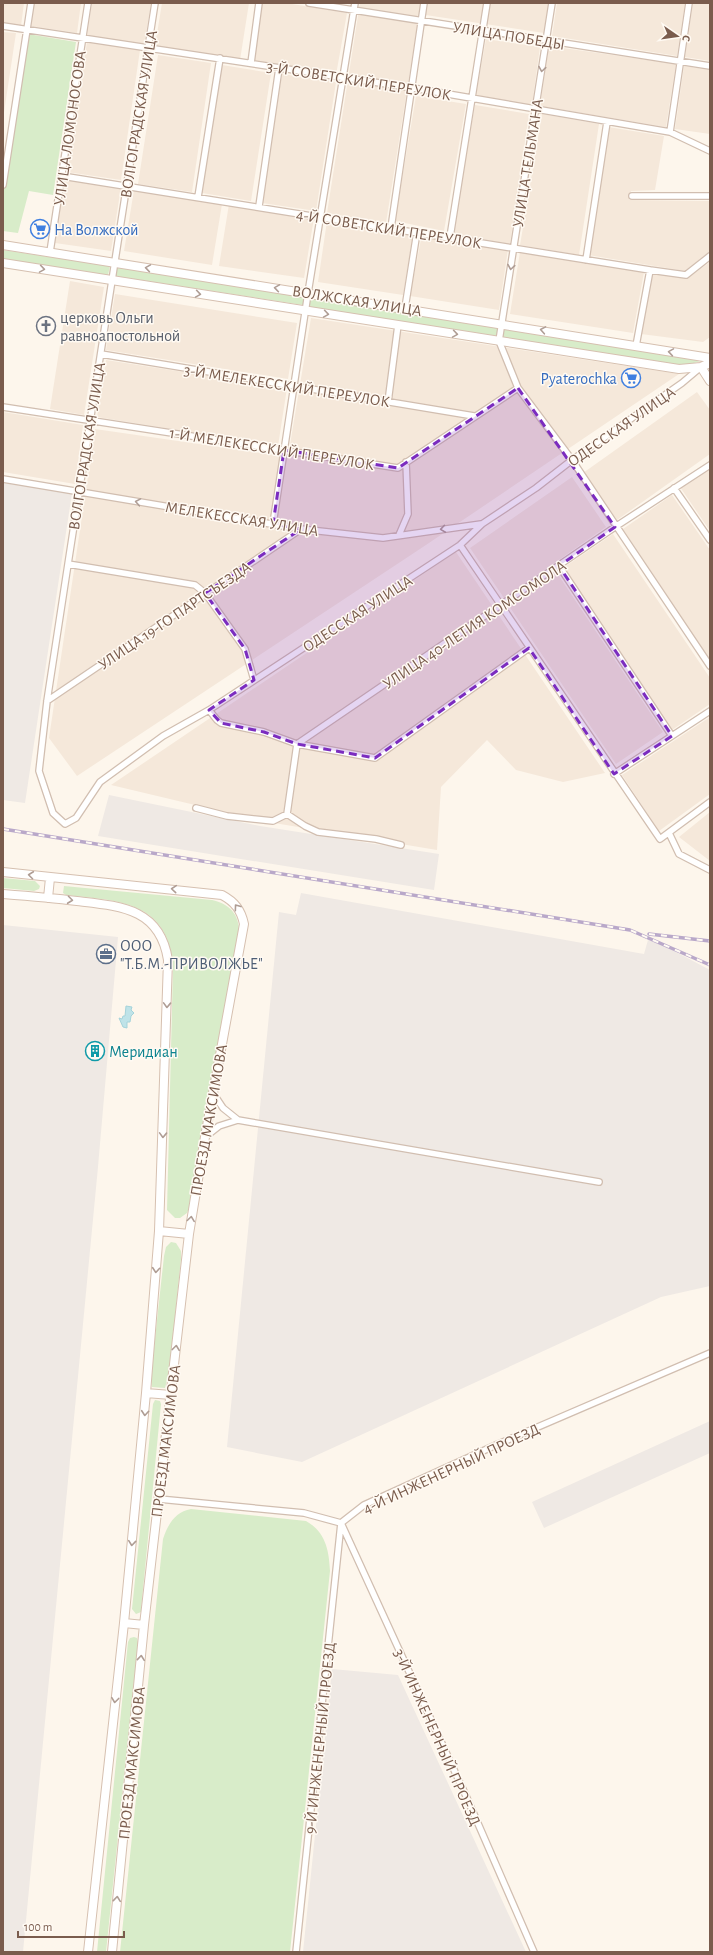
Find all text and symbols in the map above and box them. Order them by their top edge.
north arrow [657,16,697,56]
street label: УЛИЦА ПОБЕДЫ [452,19,566,53]
street label: ВОЛГОГРАДСКАЯ УЛИЦА [118,29,160,199]
text: С [680,34,692,42]
street label: УЛИЦА ЛОМОНОСОВА [51,49,89,207]
street label: 3-Й СОВЕТСКИЙ ПЕРЕУЛОК [266,58,452,103]
one-way arrow [538,66,547,72]
street label: УЛИЦА ТЕЛЬМАНА [510,97,546,229]
street label: 4-Й СОВЕТСКИЙ ПЕРЕУЛОК [295,205,483,252]
supermarket icon: На Волжской [29,218,51,240]
place label: На Волжской [54,222,138,238]
one-way arrow [38,264,45,273]
one-way arrow [145,264,151,273]
one-way arrow [507,264,516,270]
street label: ВОЛЖСКАЯ УЛИЦА [291,283,423,319]
one-way arrow [274,284,280,293]
one-way arrow [195,289,201,298]
one-way arrow [323,309,329,318]
place label: церковь Ольги равноапостольной [60,310,180,344]
church icon: церковь Ольги равноапостольной [35,315,57,337]
one-way arrow [540,326,546,335]
one-way arrow [451,329,458,338]
one-way arrow [668,348,675,357]
street label: ВОЛГОГРАДСКАЯ УЛИЦА [66,361,108,531]
street label: 3-Й МЕЛЕКЕССКИЙ ПЕРЕУЛОК [183,361,391,410]
supermarket icon: Pyaterochka [620,367,642,389]
place label: Pyaterochka [541,371,617,388]
street label: ОДЕССКАЯ УЛИЦА [565,383,679,470]
street label: 1-Й МЕЛЕКЕССКИЙ ПЕРЕУЛОК [168,424,376,473]
one-way arrow [135,498,141,506]
street label: МЕЛЕКЕССКАЯ УЛИЦА [164,499,320,539]
one-way arrow [440,524,446,533]
street label: УЛИЦА 40-ЛЕТИЯ КОМСОМОЛА [380,557,570,692]
street label: УЛИЦА 19-ГО ПАРТСЪЕЗДА [95,558,254,673]
street label: ОДЕССКАЯ УЛИЦА [300,572,416,655]
one-way arrow [28,871,34,880]
one-way arrow [171,885,177,894]
one-way arrow [67,896,73,905]
one-way arrow [234,904,242,911]
place label: ООО "Т.Б.М.-ПРИВОЛЖЬЕ" [120,938,263,972]
office icon: ООО "Т.Б.М.-ПРИВОЛЖЬЕ" [95,943,117,965]
one-way arrow [163,1002,171,1008]
building icon: Меридиан [84,1040,106,1062]
street label: ПРОЕЗД МАКСИМОВА [188,1042,230,1197]
place label: Меридиан [109,1044,178,1060]
one-way arrow [159,1132,167,1138]
one-way arrow [186,1216,195,1222]
one-way arrow [152,1267,161,1273]
one-way arrow [171,1345,180,1351]
street label: ПРОЕЗД МАКСИМОВА [149,1363,183,1518]
one-way arrow [140,1410,149,1416]
street label: 4-Й ИНЖЕНЕРНЫЙ ПРОЕЗД [360,1420,542,1517]
one-way arrow [128,1540,137,1546]
street label: 9-Й ИНЖЕНЕРНЫЙ ПРОЕЗД [301,1641,338,1835]
street label: 3-Й ИНЖЕНЕРНЫЙ ПРОЕЗД [391,1646,484,1828]
one-way arrow [136,1655,145,1661]
street label: ПРОЕЗД МАКСИМОВА [116,1685,148,1840]
one-way arrow [111,1697,120,1703]
one-way arrow [113,1896,122,1902]
scale bar [18,1913,124,1939]
text: 100 m [24,1921,52,1933]

